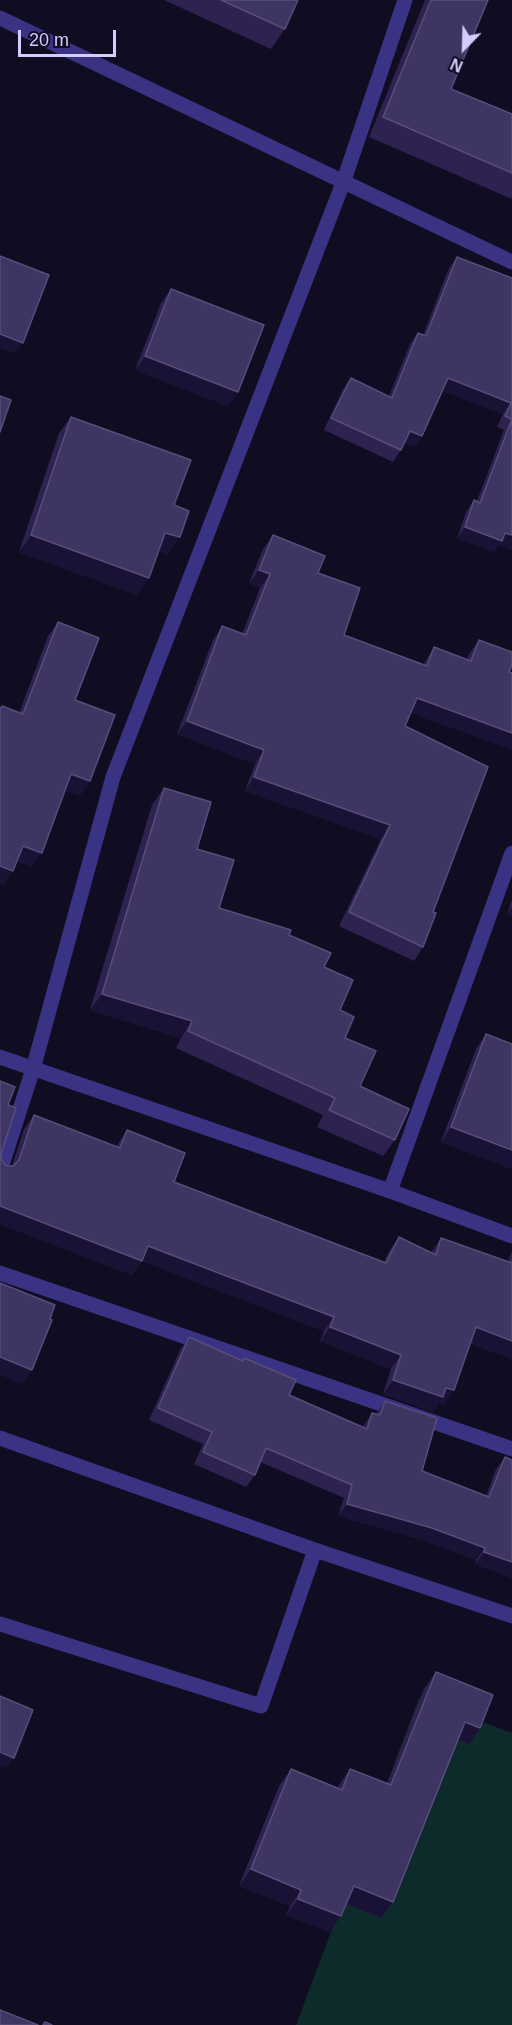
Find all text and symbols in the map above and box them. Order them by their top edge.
scale bar [21,18,118,56]
north arrow [434,18,494,78]
text: 20 m [29,30,69,50]
text: N [448,55,465,75]

